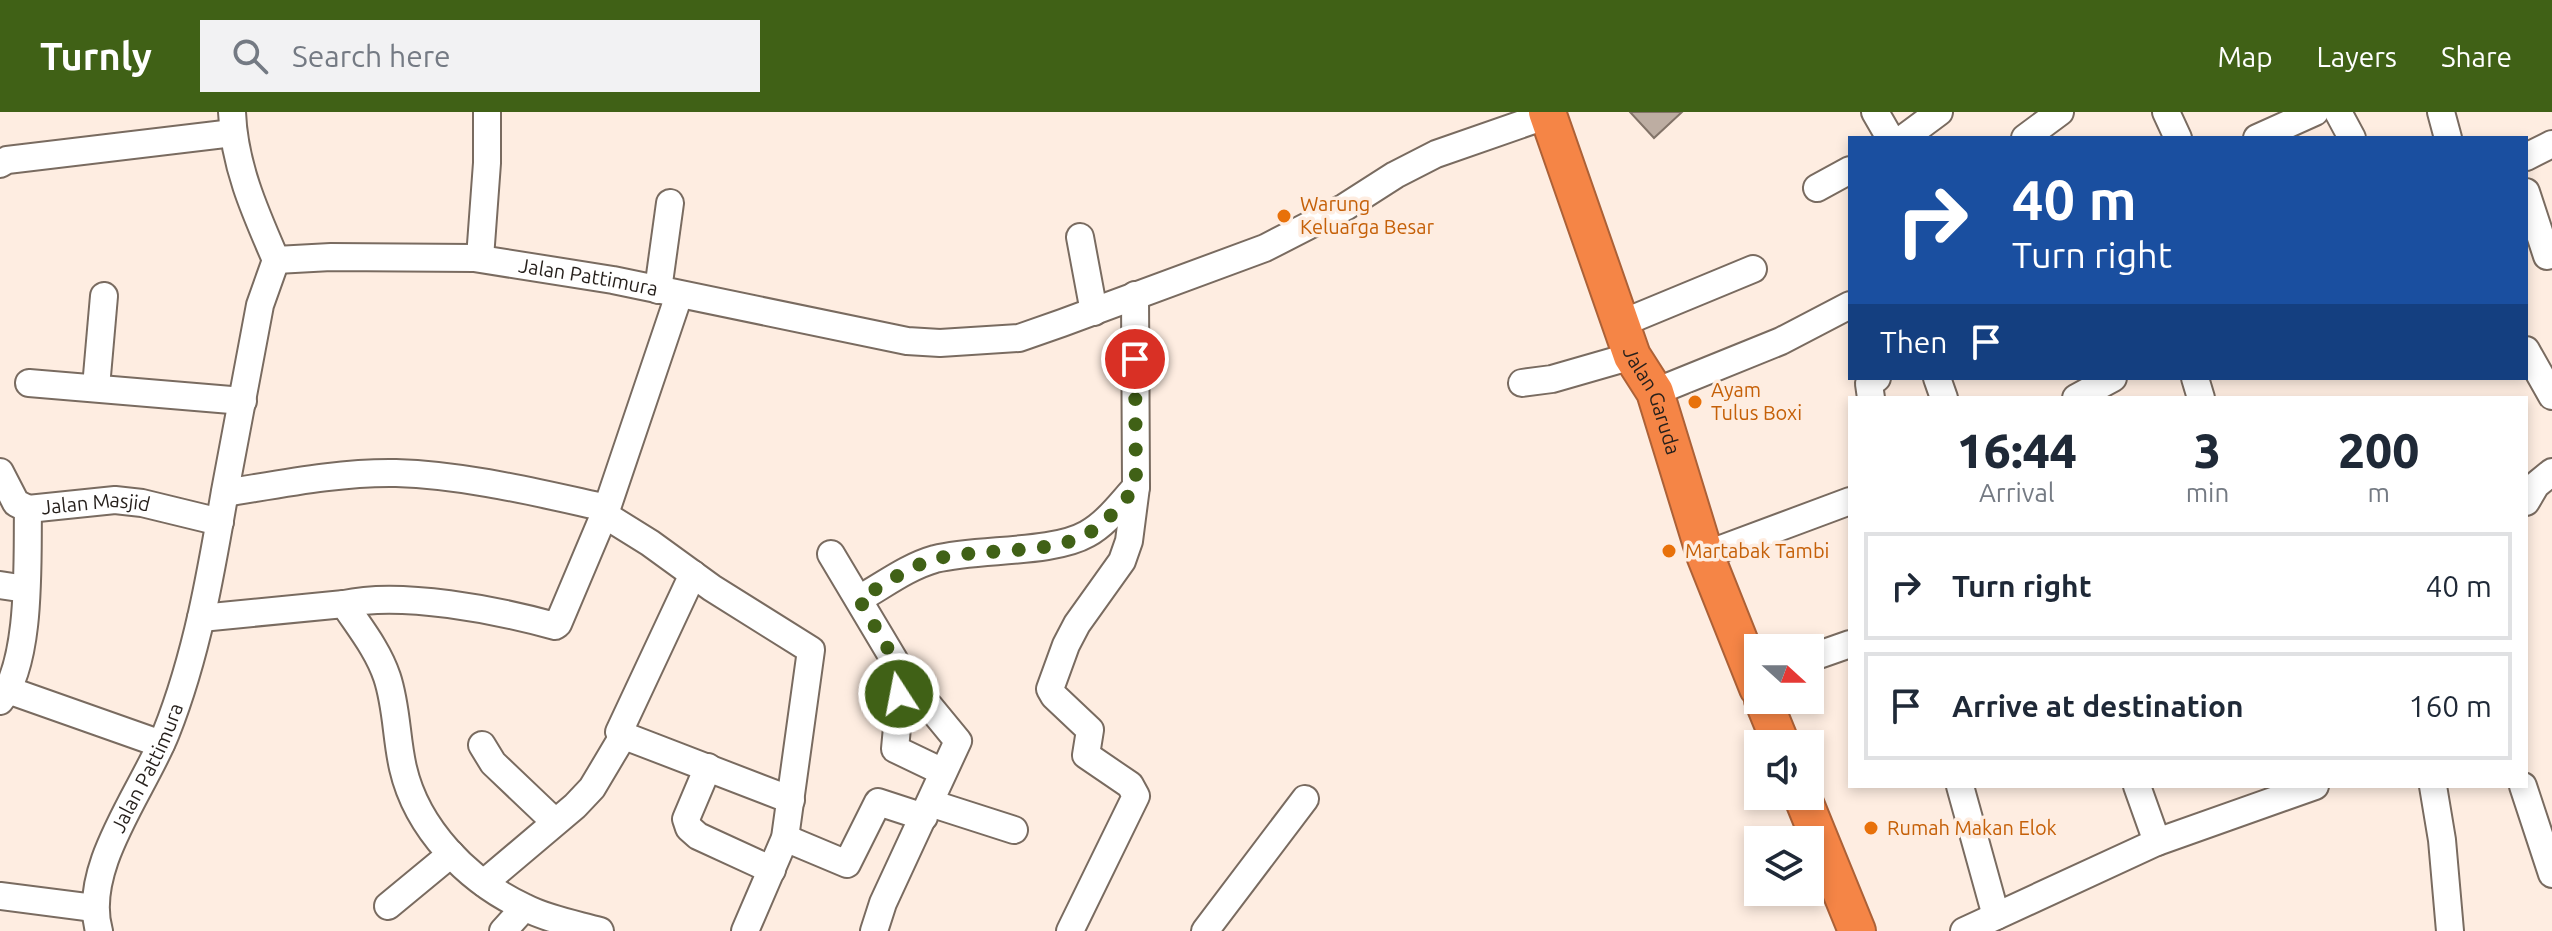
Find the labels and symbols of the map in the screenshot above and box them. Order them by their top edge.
place label: Warung Keluarga Besar [1300,192,1435,238]
marker: Warung Keluarga Besar [1275,207,1293,225]
street label: Jalan Pattimura [517,253,660,300]
pin [1101,325,1169,393]
street label: Jalan Garuda [1619,344,1686,457]
place label: Ayam Tulus Boxi [1711,378,1802,424]
marker: Ayam Tulus Boxi [1686,393,1704,411]
street label: Jalan Masjid [40,488,153,519]
place label: Martabak Tambi [1685,539,1829,562]
marker: Martabak Tambi [1660,542,1678,560]
north arrow [1744,634,1824,714]
position arrow [857,652,941,736]
street label: Jalan Pattimura [106,700,187,836]
place label: Rumah Makan Elok [1887,816,2057,839]
marker: Rumah Makan Elok [1862,819,1880,837]

